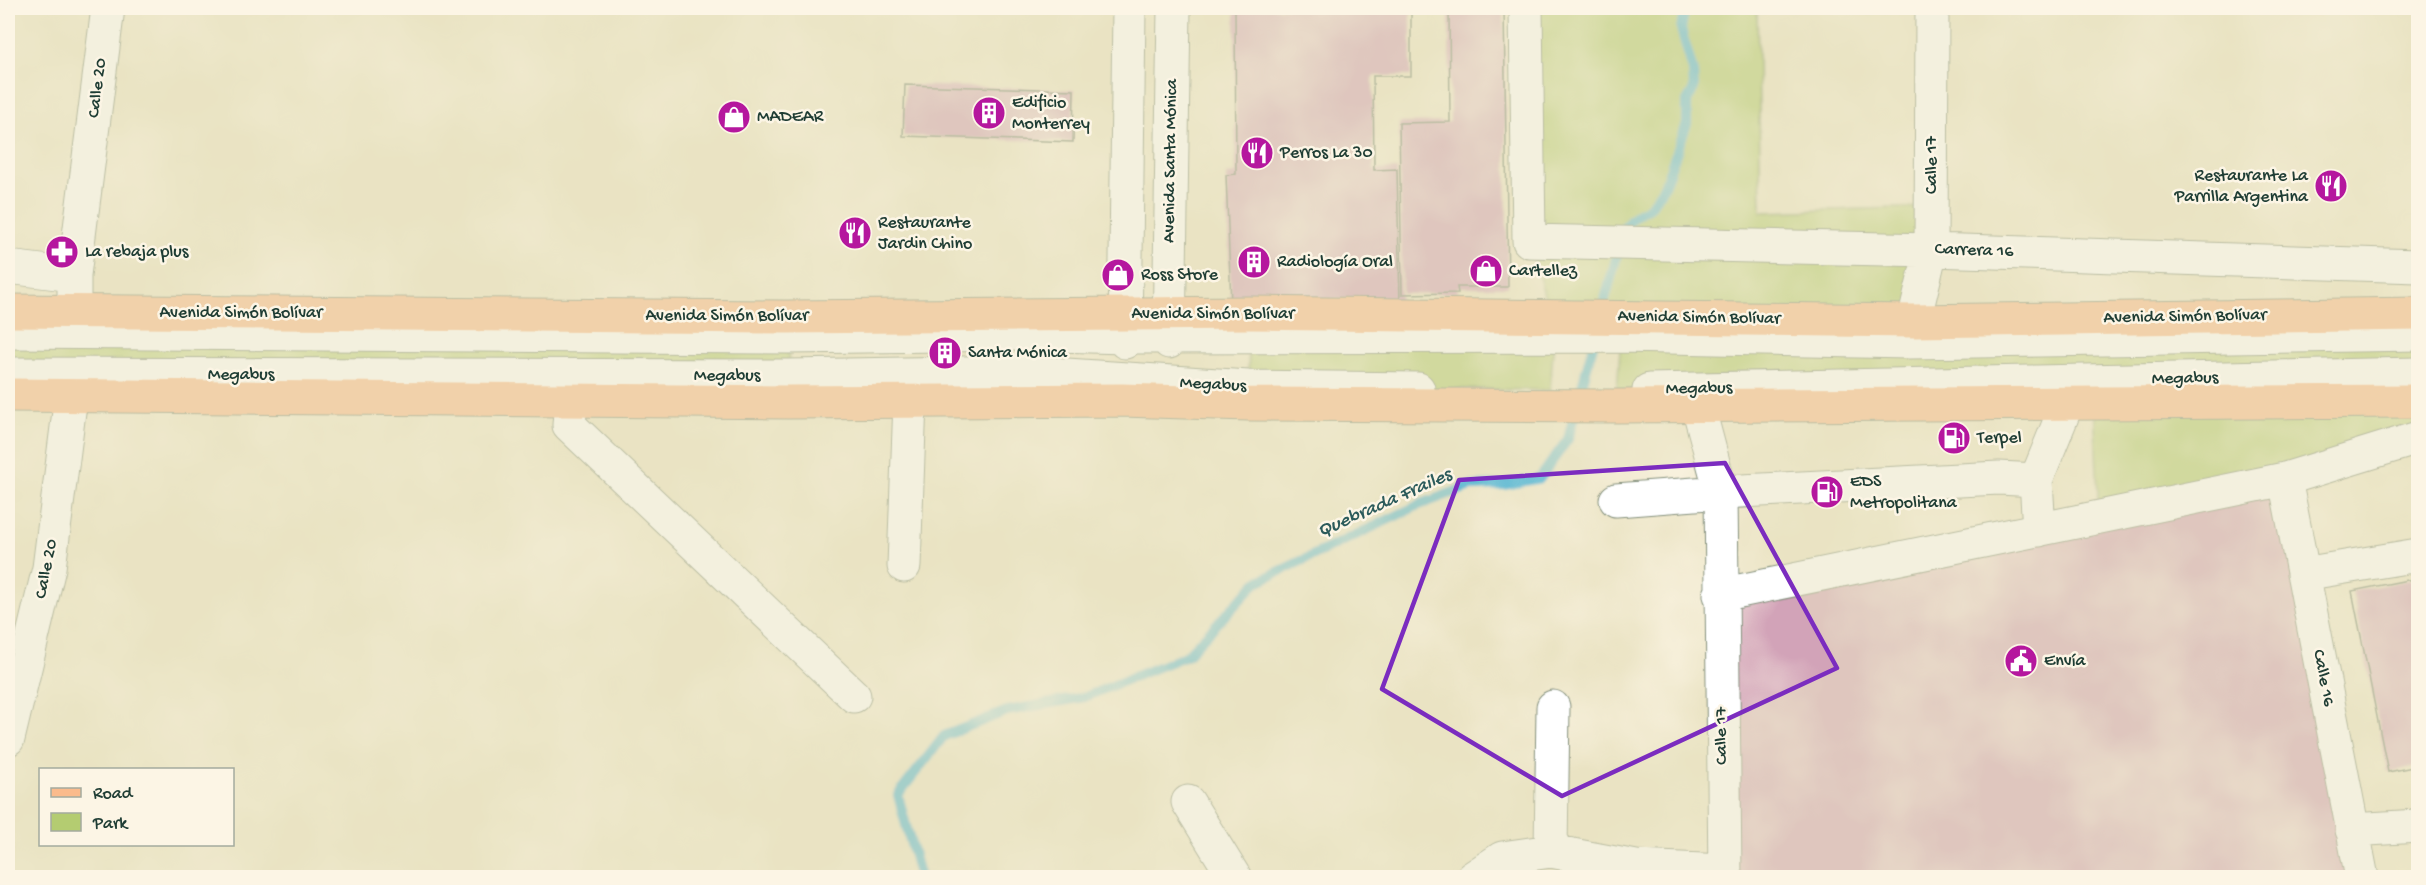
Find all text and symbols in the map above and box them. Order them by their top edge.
street label: Calle 20 [84,57,112,119]
street label: Avenida Santa Mónica [1159,78,1183,243]
place label: Edificio Monterrey [1012,93,1090,135]
building icon: Edificio Monterrey [971,95,1007,131]
shop icon: MADEAR [716,99,752,135]
place label: MADEAR [757,107,824,128]
restaurant icon: Perros La 30 [1239,135,1275,171]
street label: Calle 17 [1922,135,1943,194]
place label: Perros La 30 [1279,143,1373,164]
place label: Restaurante La Parrilla Argentina [2173,166,2309,208]
restaurant icon: Restaurante La Parrilla Argentina [2313,168,2349,204]
place label: Restaurante Jardin Chino [878,213,972,255]
restaurant icon: Restaurante Jardin Chino [837,215,873,251]
pharmacy icon: La rebaja plus [44,234,80,270]
street label: Carrera 16 [1934,239,2015,263]
place label: La rebaja plus [85,242,190,263]
building icon: Radiología Oral [1236,244,1272,280]
place label: Radiología Oral [1277,252,1393,273]
shop icon: Cartellez [1468,253,1504,289]
shop icon: Ross Store [1100,257,1136,293]
place label: Cartellez [1509,261,1578,282]
place label: Ross Store [1141,265,1219,286]
street label: Avenida Simón Bolívar [159,303,324,324]
street label: Avenida Simón Bolívar [1131,304,1296,325]
street label: Avenida Simón Bolívar [2103,305,2268,329]
street label: Avenida Simón Bolívar [645,306,810,327]
street label: Avenida Simón Bolívar [1617,306,1782,330]
building icon: Santa Mónica [927,335,963,371]
place label: Santa Mónica [968,343,1068,364]
street label: Megabus [208,365,276,386]
street label: Megabus [694,366,762,387]
street label: Megabus [2152,368,2220,390]
street label: Megabus [1179,373,1248,397]
street label: Megabus [1666,378,1734,400]
fuel station icon: Terpel [1936,420,1972,456]
place label: Terpel [1976,428,2022,449]
water label: Quebrada Frailes [1314,463,1457,544]
place label: EDS Metropolitana [1850,472,1958,514]
fuel station icon: EDS Metropolitana [1809,474,1845,510]
street label: Calle 20 [31,537,63,601]
public building icon: Envía [2003,643,2039,679]
street label: Calle 16 [2307,648,2339,709]
place label: Envía [2044,651,2087,672]
street label: Calle 17 [1711,706,1733,765]
legend [39,768,234,846]
text: Road [93,784,134,805]
text: Park [92,814,129,835]

